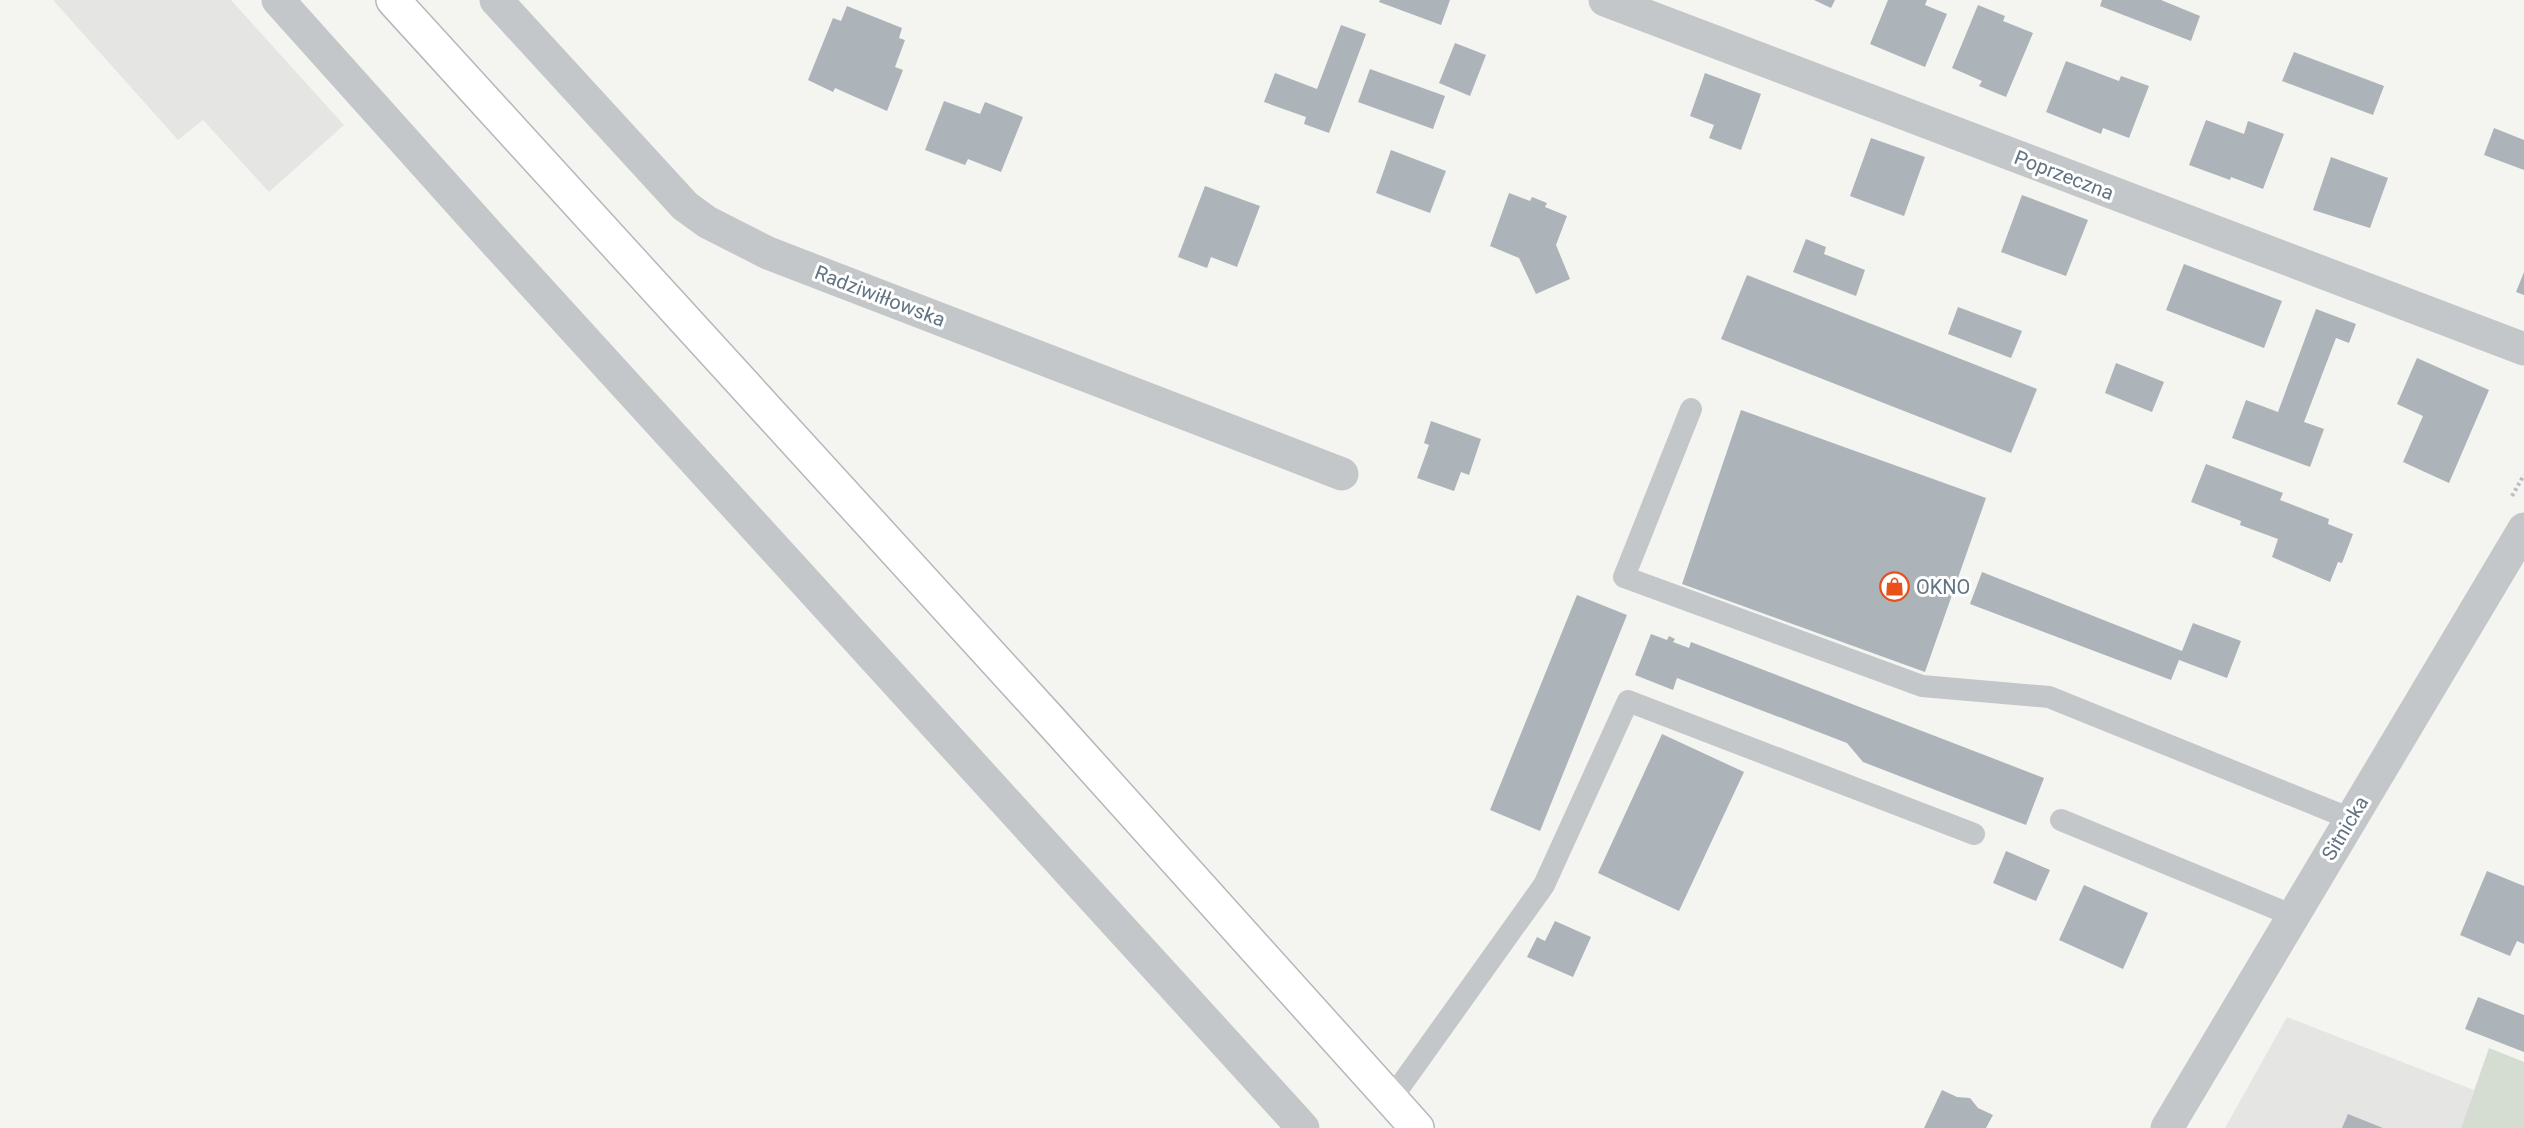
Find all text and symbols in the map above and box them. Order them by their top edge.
street label: Poprzeczna [2011,145,2117,205]
street label: Radziwiłłowska [811,260,949,332]
shop icon: OKNO [1879,571,1911,603]
place label: OKNO [1916,575,1970,599]
street label: Sitnicka [2317,792,2373,864]

